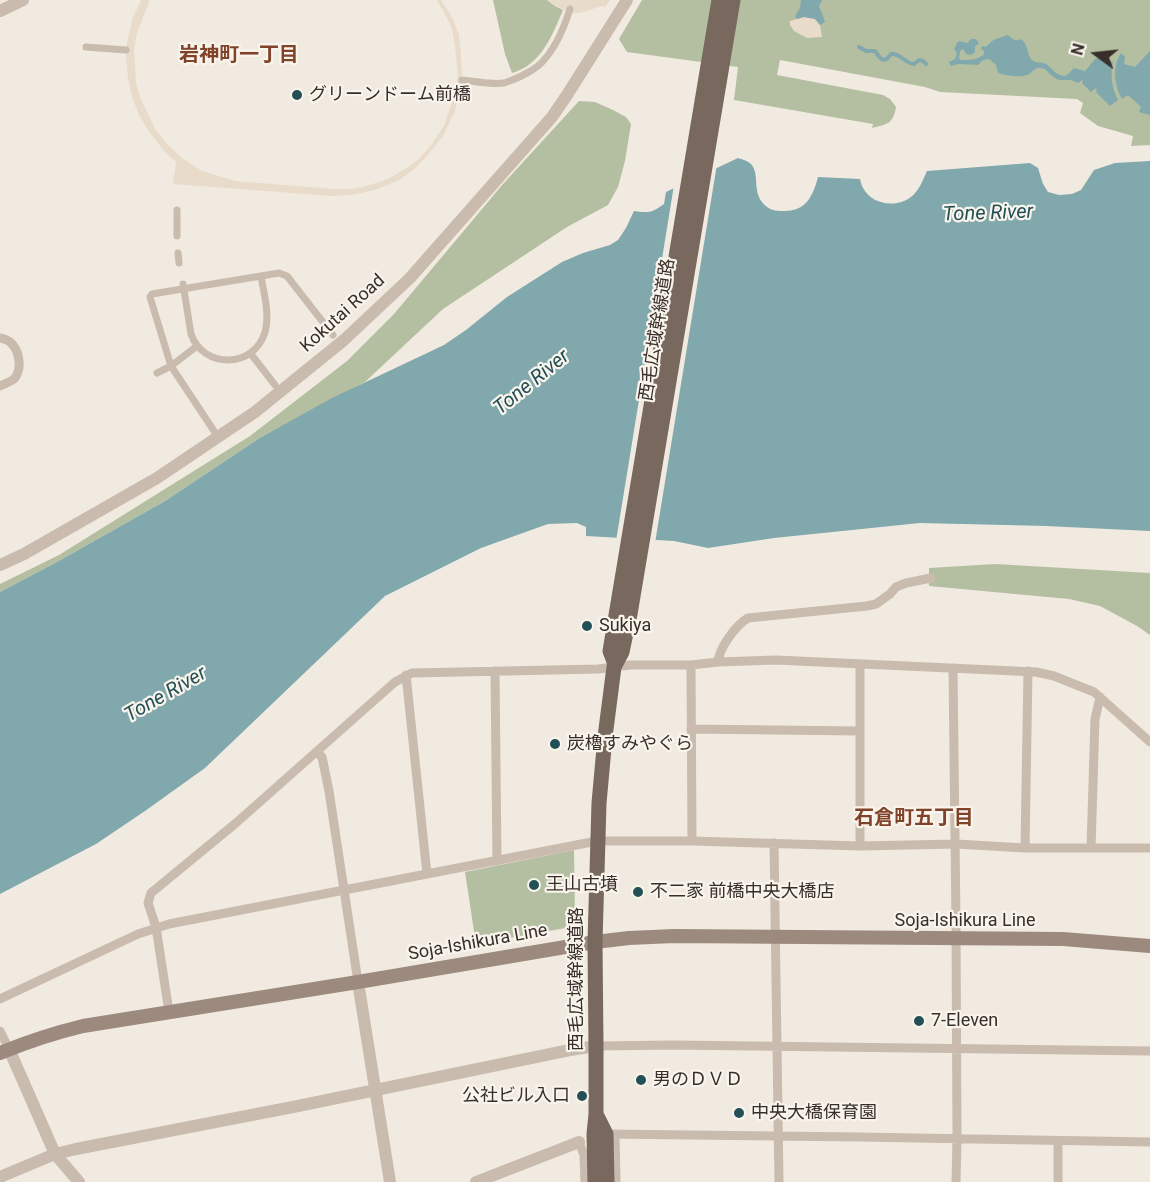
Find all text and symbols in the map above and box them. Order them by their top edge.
north arrow [1066,24,1126,84]
text: N [1067,41,1089,57]
district label: 岩神町一丁目 [179,44,299,68]
place label: グリーンドーム前橋 [309,84,471,106]
marker: グリーンドーム前橋 [290,88,304,102]
water label: Tone River [942,200,1034,228]
street label: 西毛広域幹線道路 [636,257,680,403]
street label: Kokutai Road [296,270,390,358]
water label: Tone River [489,345,575,421]
place label: Sukiya [599,615,651,637]
marker: Sukiya [580,619,594,633]
water label: Tone River [121,662,211,728]
place label: 炭櫓すみやぐら [567,733,693,755]
marker: 炭櫓すみやぐら [548,737,562,751]
district label: 石倉町五丁目 [854,807,974,831]
place label: 王山古墳 [546,874,618,896]
marker: 王山古墳 [527,878,541,892]
place label: 不二家 前橋中央大橋店 [650,881,834,903]
marker: 不二家 前橋中央大橋店 [631,885,645,899]
street label: 西毛広域幹線道路 [566,907,588,1051]
street label: Soja-Ishikura Line [894,910,1036,932]
street label: Soja-Ishikura Line [407,920,549,966]
place label: 7-Eleven [931,1010,998,1032]
marker: 7-Eleven [912,1014,926,1028]
place label: 男のＤＶＤ [653,1069,743,1091]
marker: 男のＤＶＤ [634,1073,648,1087]
place label: 公社ビル入口 [462,1085,570,1107]
marker: 公社ビル入口 [575,1089,589,1103]
place label: 中央大橋保育園 [751,1102,877,1124]
marker: 中央大橋保育園 [732,1106,746,1120]

